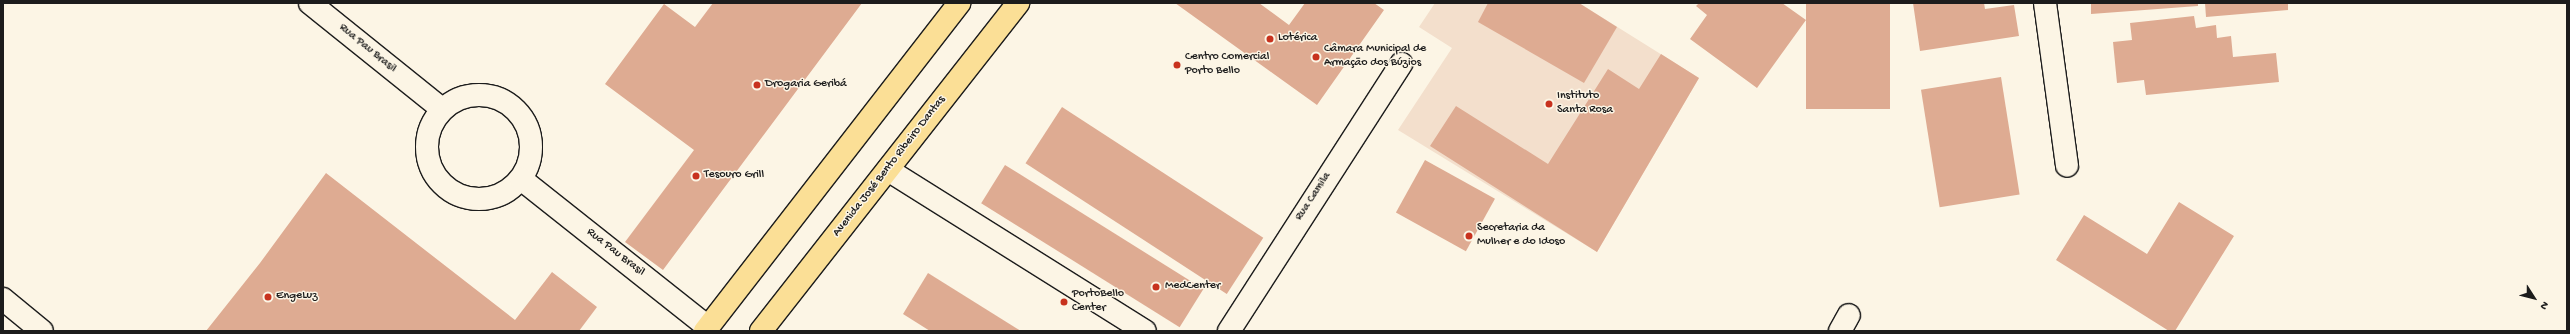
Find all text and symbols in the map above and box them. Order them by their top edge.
street label: Rua Pau Brasil [335,21,399,77]
place label: Lotérica [1278,32,1317,46]
marker: Lotérica [1265,34,1275,44]
place label: Câmara Municipal de Armação dos Búzios [1324,43,1426,71]
place label: Centro Comercial Porto Bello [1185,51,1269,79]
marker: Câmara Municipal de Armação dos Búzios [1311,52,1321,62]
marker: Centro Comercial Porto Bello [1172,60,1182,70]
place label: Drogaria Geribá [765,78,847,92]
marker: Drogaria Geribá [752,80,762,90]
place label: Instituto Santa Rosa [1557,90,1613,118]
street label: Avenida José Bento Ribeiro Dantas [830,94,950,240]
marker: Instituto Santa Rosa [1544,99,1554,109]
place label: Tesouro Grill [704,169,764,183]
street label: Rua Camila [1293,170,1335,224]
marker: Tesouro Grill [691,171,701,181]
place label: Secretaria da Mulher e do Idoso [1477,222,1565,250]
street label: Rua Pau Brasil [583,226,647,280]
marker: Secretaria da Mulher e do Idoso [1464,231,1474,241]
north arrow [2514,278,2554,318]
place label: MedCenter [1165,280,1220,294]
marker: MedCenter [1150,281,1162,293]
place label: PortoBello Center [1072,288,1124,316]
place label: EngeLuz [276,290,318,304]
marker: EngeLuz [263,292,273,302]
marker: PortoBello Center [1059,297,1069,307]
text: N [2537,299,2551,311]

